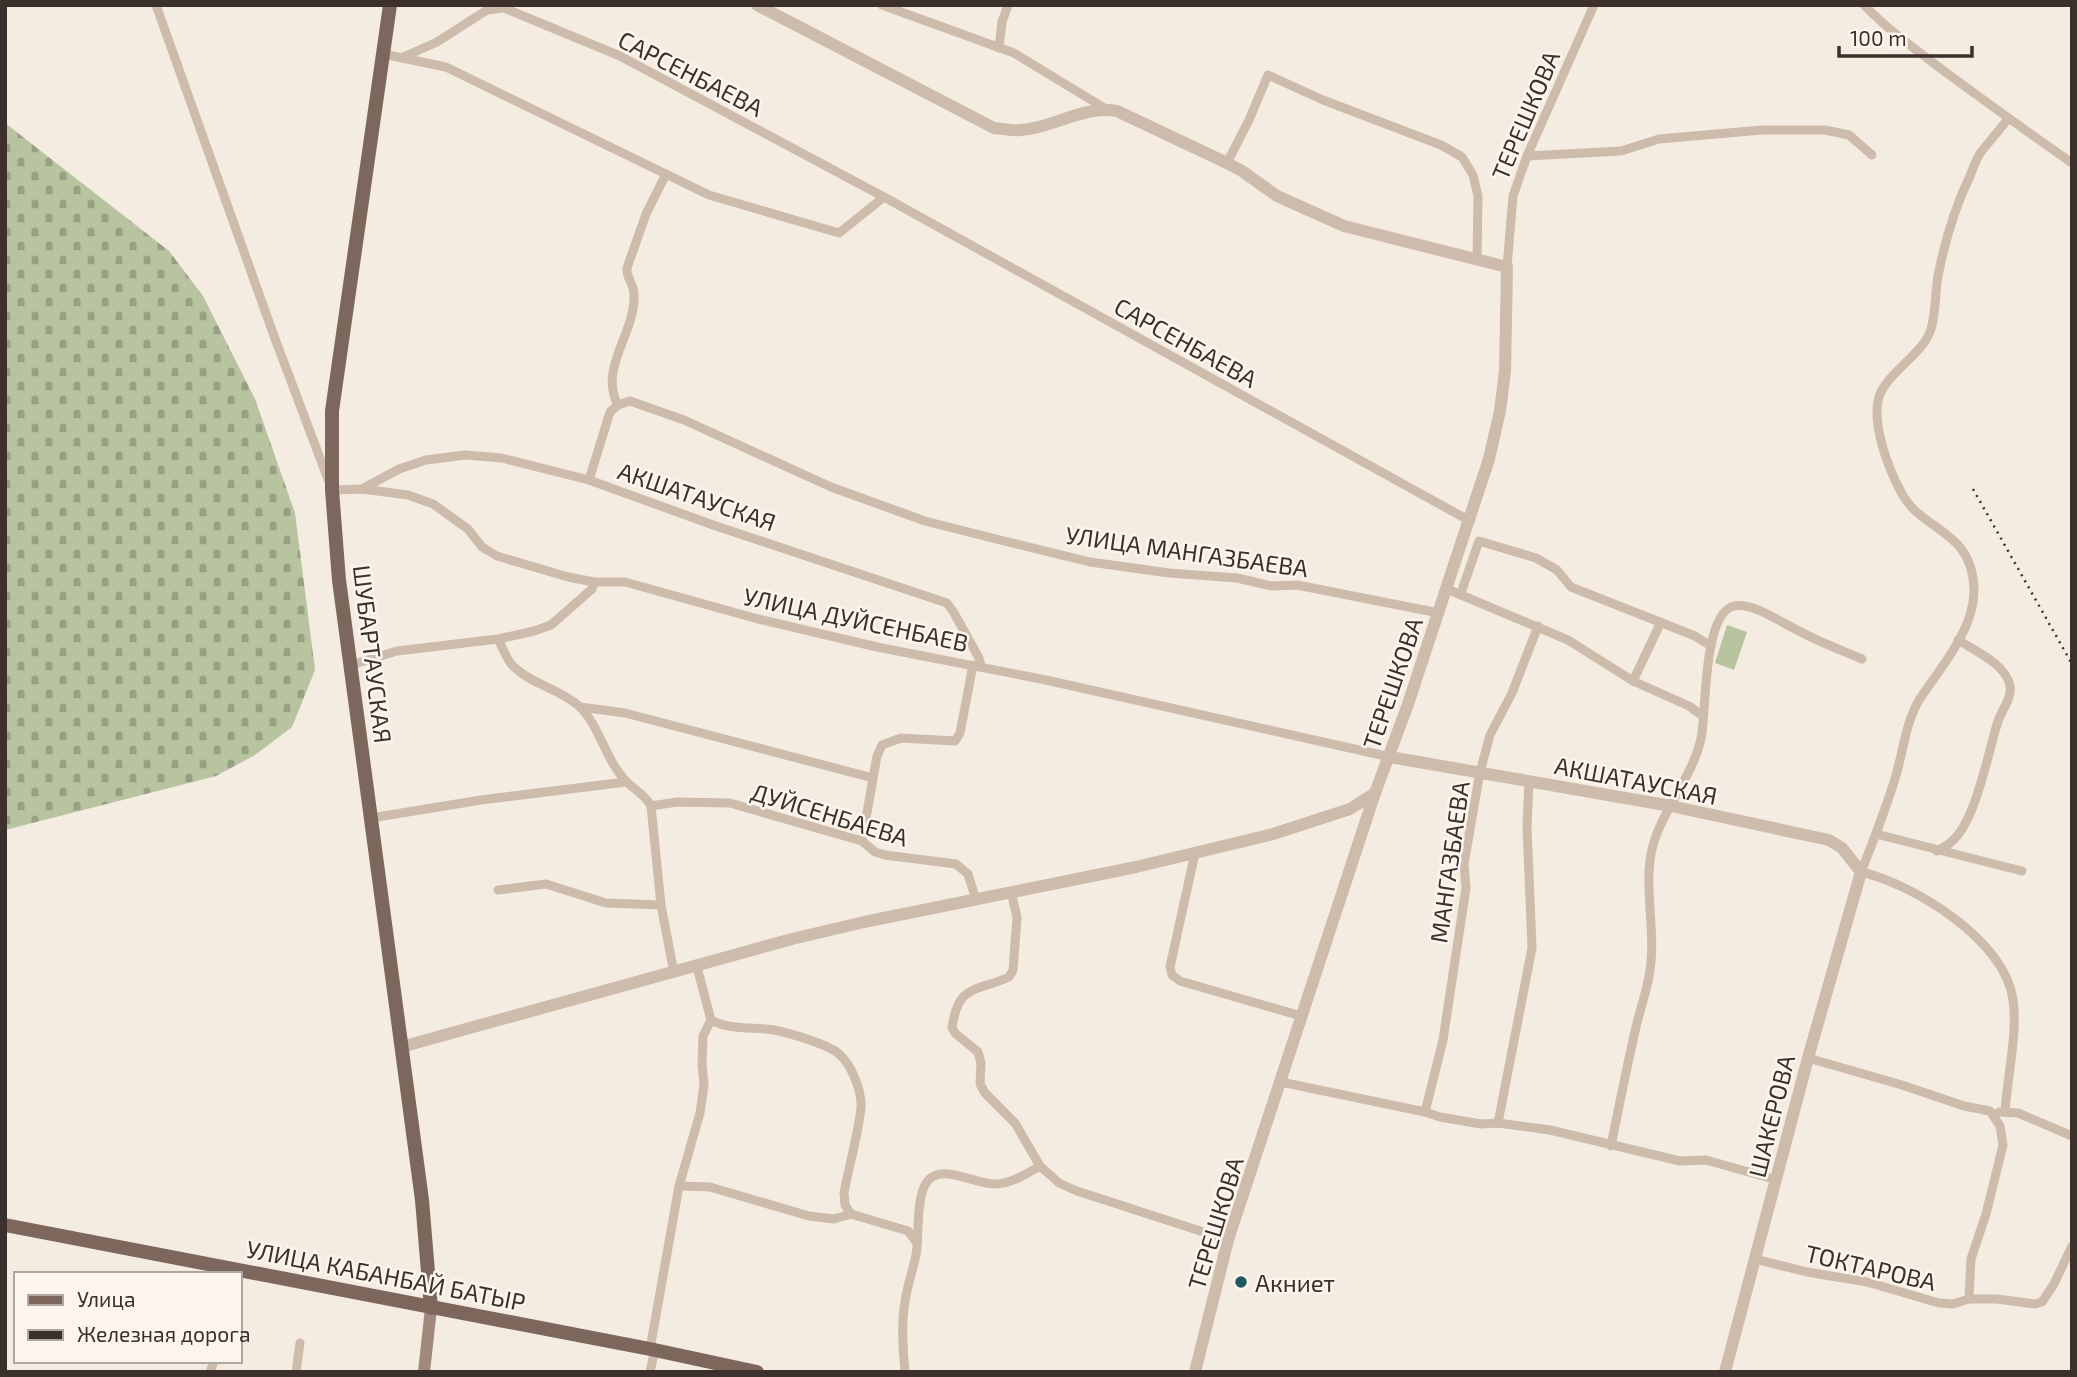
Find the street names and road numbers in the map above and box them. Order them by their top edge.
street label: САРСЕНБАЕВА [614,24,768,122]
street label: ТЕРЕШКОВА [1485,46,1565,184]
street label: САРСЕНБАЕВА [1110,291,1262,393]
street label: АКШАТАУСКАЯ [614,455,780,537]
street label: УЛИЦА МАНГАЗБАЕВА [1064,520,1310,582]
street label: ШУБАРТАУСКАЯ [348,563,398,745]
street label: УЛИЦА ДУЙСЕНБАЕВ [741,581,971,657]
street label: ТЕРЕШКОВА [1356,613,1428,753]
street label: АКШАТАУСКАЯ [1552,750,1720,810]
street label: ДУЙСЕНБАЕВА [748,776,912,852]
street label: МАНГАЗБАЕВА [1423,779,1475,945]
street label: ШАКЕРОВА [1742,1052,1800,1180]
street label: ТЕРЕШКОВА [1181,1153,1249,1293]
street label: УЛИЦА КАБАНБАЙ БАТЫР [244,1234,528,1316]
street label: ТОКТАРОВА [1803,1238,1939,1296]

